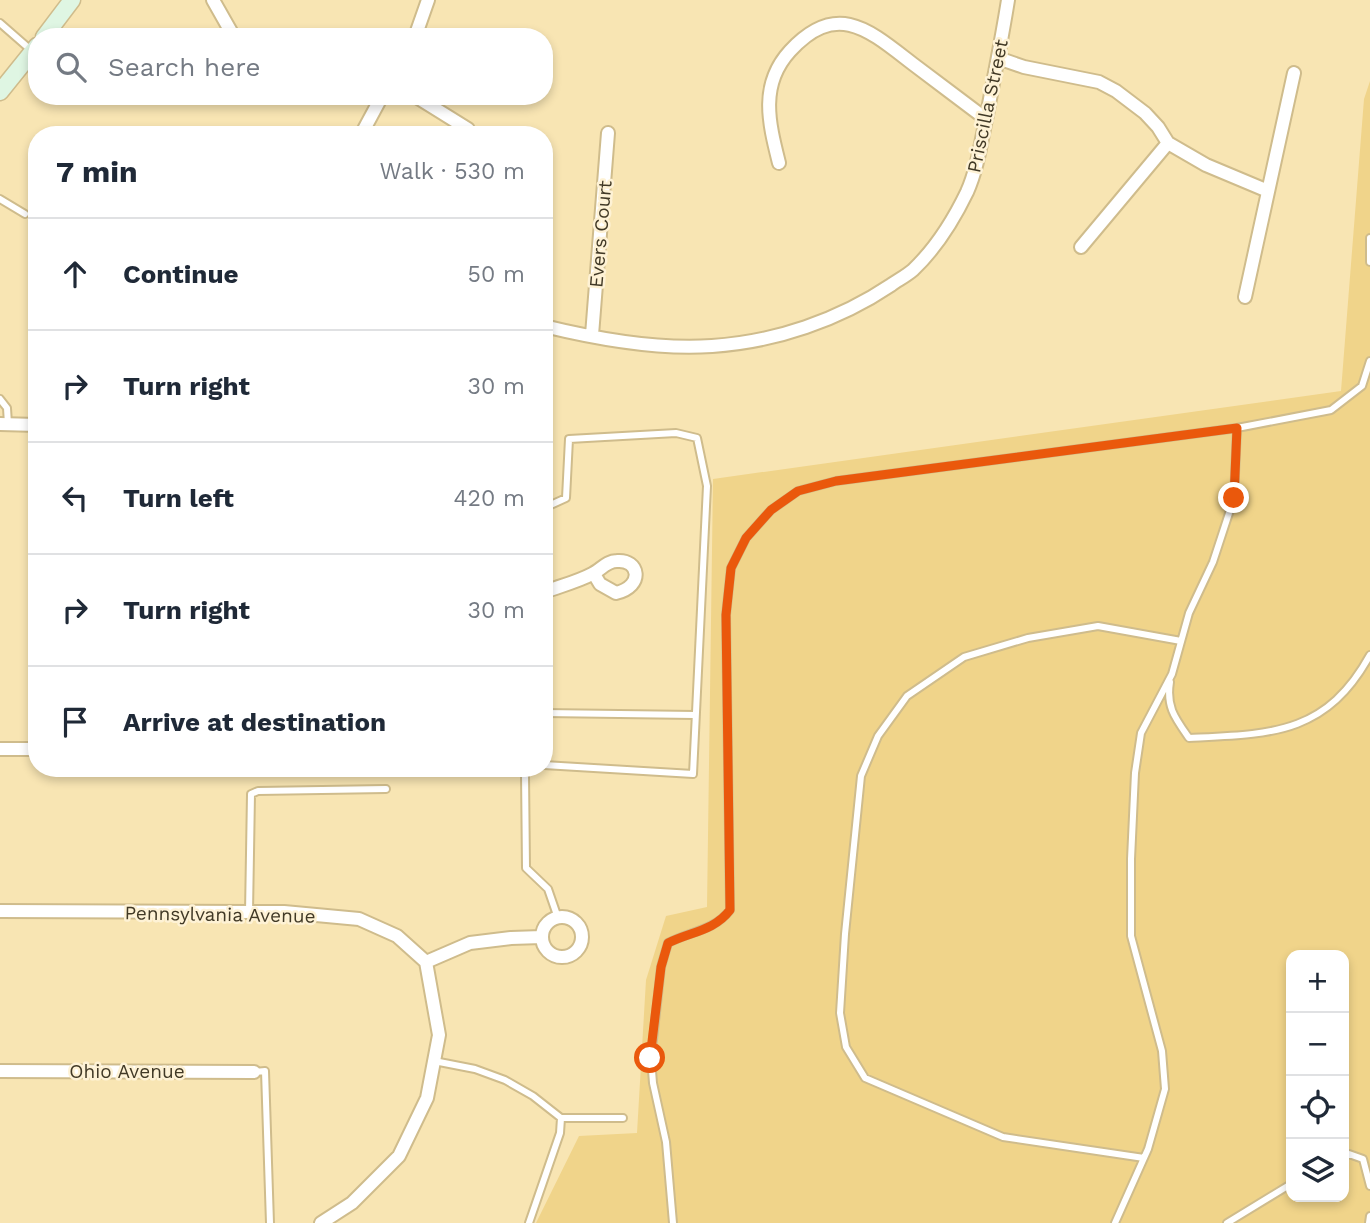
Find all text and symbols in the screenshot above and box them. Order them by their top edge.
search box [28,28,553,105]
street label: Priscilla Street [962,37,1013,175]
icon: search [52,48,90,86]
text: Search here [108,52,260,82]
text: 7 min [56,154,138,189]
text: Walk · 530 m [379,158,525,185]
street label: Evers Court [584,179,617,289]
icon: ahead [56,255,94,293]
text: Continue [123,259,239,289]
text: 50 m [468,261,525,288]
icon: right [56,367,94,405]
text: Turn right [123,371,250,401]
text: 30 m [468,373,525,400]
icon: left [56,479,94,517]
route end [1218,482,1249,513]
text: Turn left [123,483,234,513]
text: 420 m [453,485,525,512]
icon: right [56,591,94,629]
text: Turn right [123,595,250,625]
text: 30 m [468,597,525,624]
icon: arrive [56,703,94,741]
text: Arrive at destination [123,707,386,737]
street label: Pennsylvania Avenue [124,901,316,928]
map controls [1286,950,1349,1202]
button: + [1286,950,1349,1013]
button: − [1286,1013,1349,1076]
route start [634,1042,665,1073]
street label: Ohio Avenue [69,1060,185,1083]
button: locate [1286,1076,1349,1139]
button: layers [1286,1139,1349,1202]

